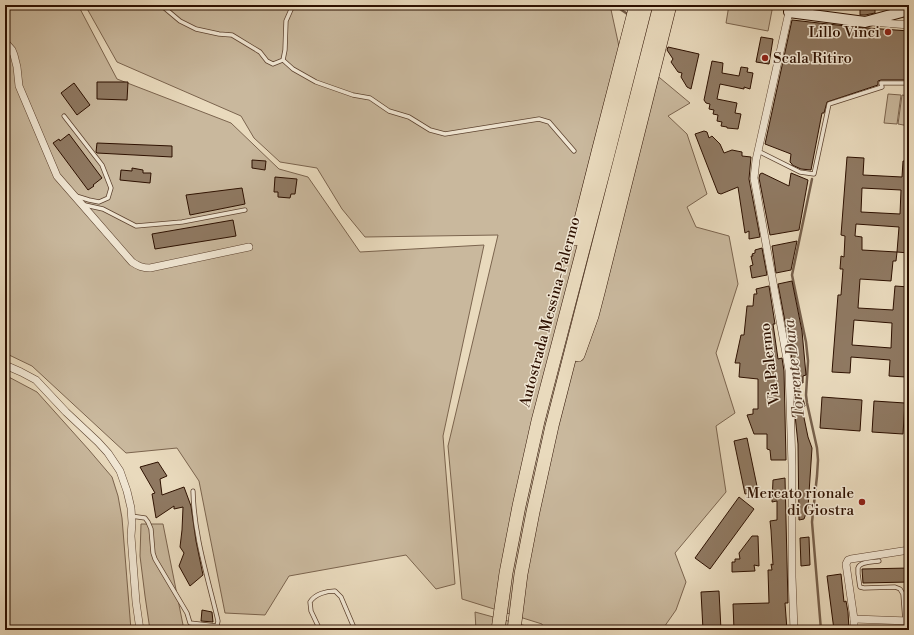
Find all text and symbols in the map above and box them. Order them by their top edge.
place label: Lillo Vinci [808,23,880,42]
marker: Lillo Vinci [883,27,893,37]
place label: Scala Ritiro [773,49,852,68]
marker: Scala Ritiro [760,53,770,63]
street label: Autostrada Messina-Palermo [515,215,585,410]
water label: Torrente Dara [779,318,809,420]
street label: Via Palermo [756,322,785,407]
place label: Mercato rionale di Giostra [746,484,854,520]
marker: Mercato rionale di Giostra [857,497,867,507]

